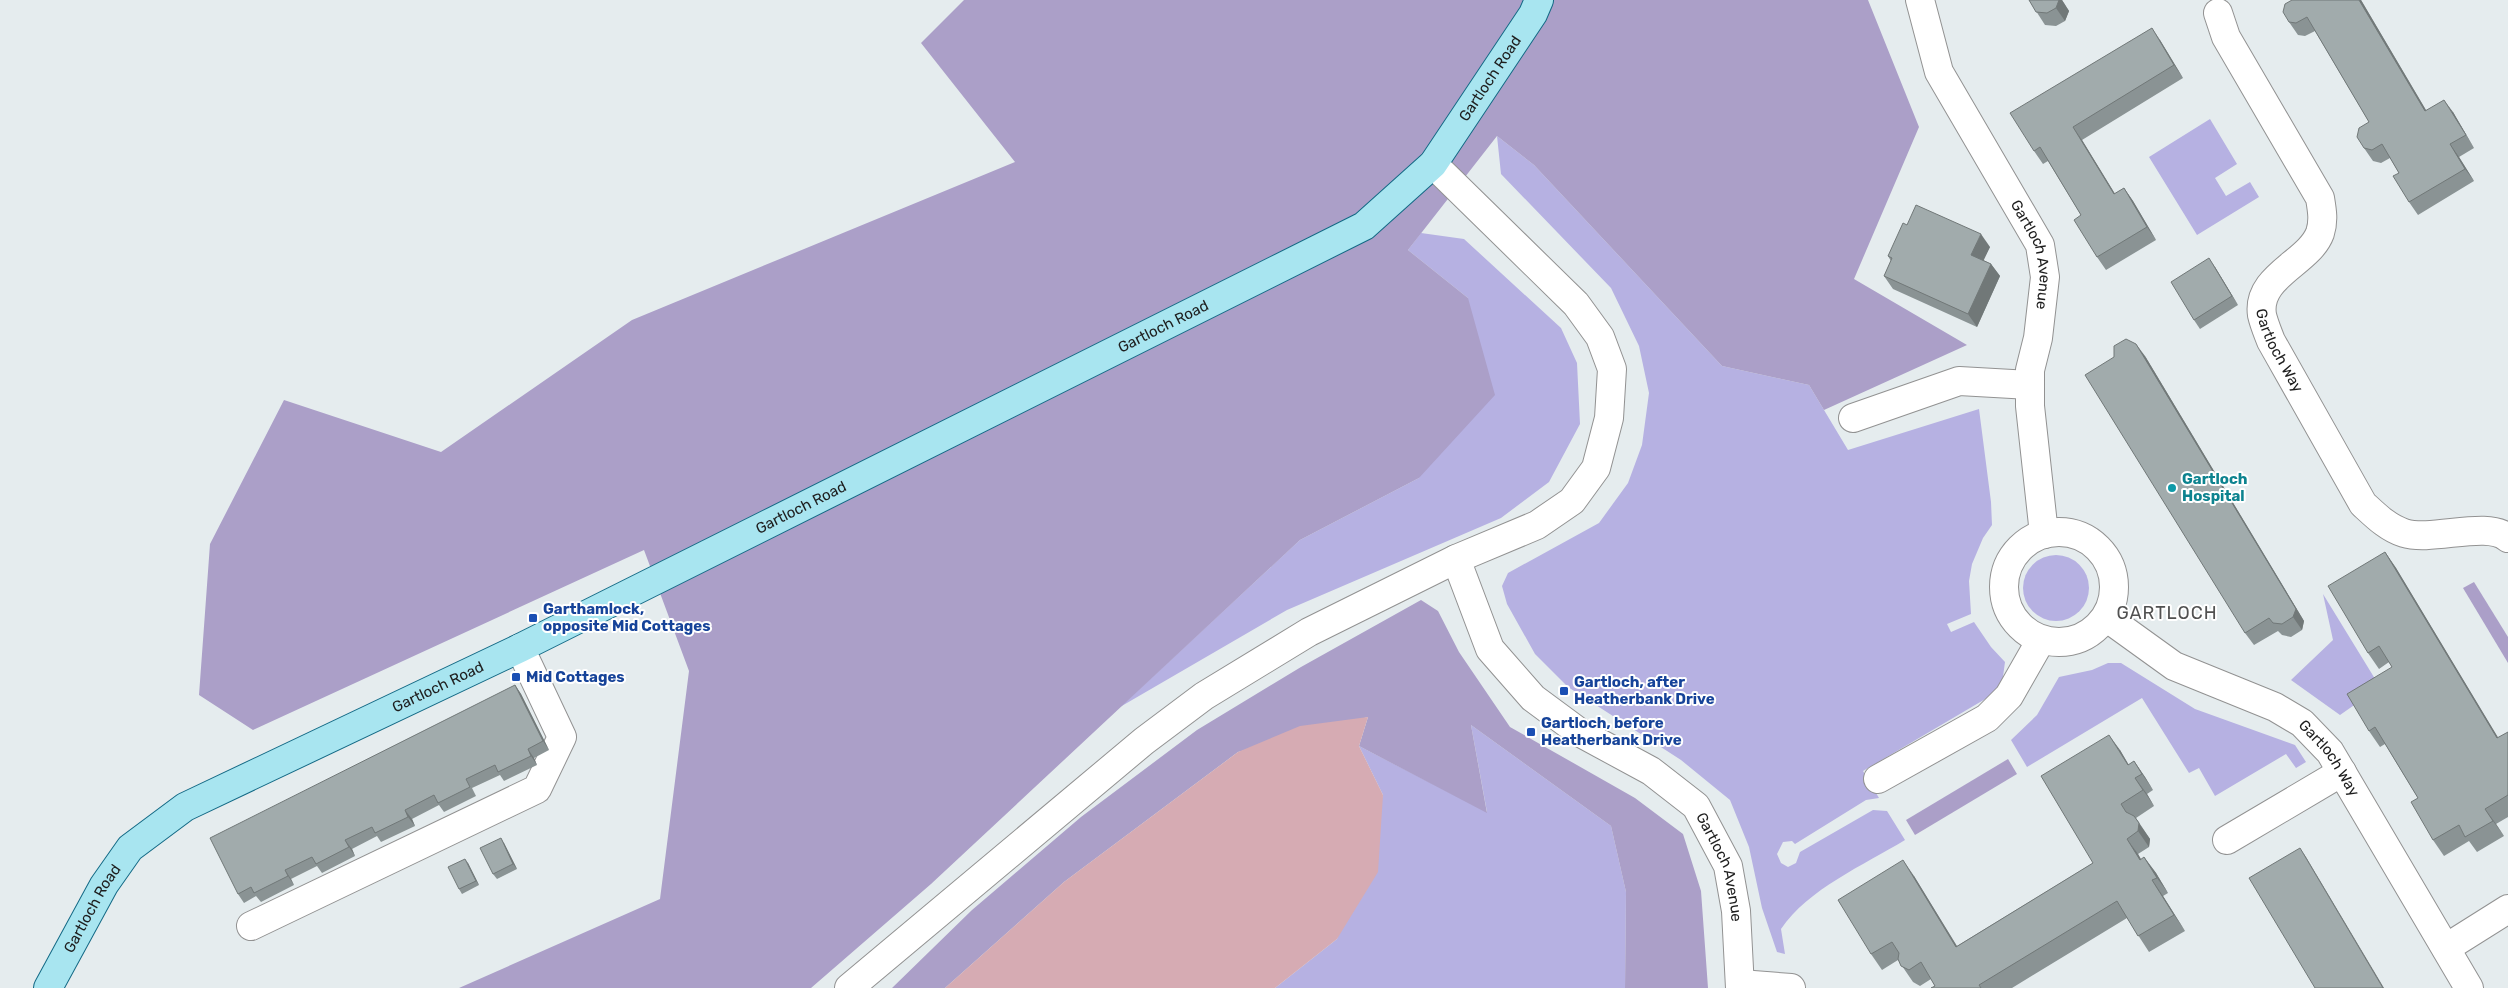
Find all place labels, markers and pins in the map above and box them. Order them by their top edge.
place label: Gartloch Hospital [2182,470,2248,505]
marker: Gartloch Hospital [2166,482,2178,494]
place label: Garthamlock, opposite Mid Cottages [543,600,711,635]
marker: Garthamlock, opposite Mid Cottages [527,612,539,624]
place label: Mid Cottages [526,668,625,686]
marker: Mid Cottages [510,671,522,683]
place label: Gartloch, after Heatherbank Drive [1574,673,1715,708]
marker: Gartloch, after Heatherbank Drive [1558,685,1570,697]
place label: Gartloch, before Heatherbank Drive [1541,714,1682,749]
marker: Gartloch, before Heatherbank Drive [1525,726,1537,738]

